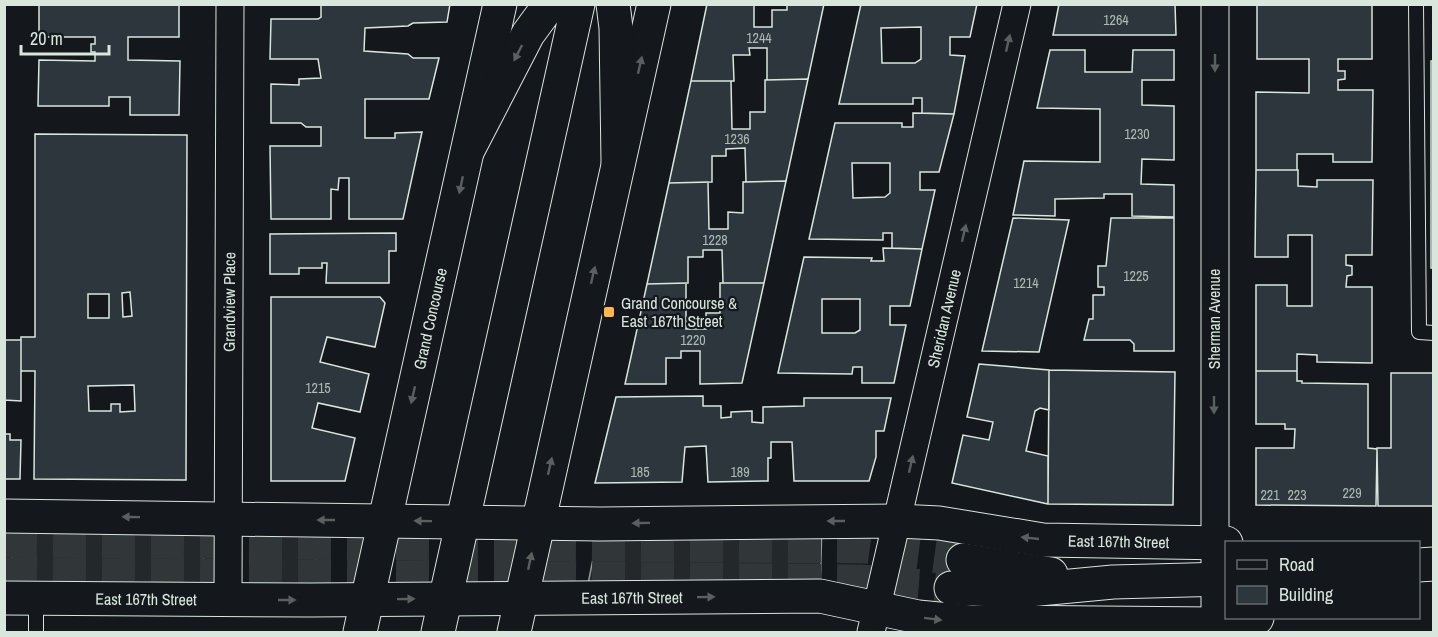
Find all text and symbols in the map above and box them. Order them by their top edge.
house number: 1264 [1103,11,1129,29]
scale bar [21,18,110,56]
text: 20 m [30,26,63,51]
house number: 1244 [746,29,772,47]
one-way arrow [1004,34,1014,53]
one-way arrow [513,45,523,62]
one-way arrow [1210,53,1220,72]
one-way arrow [636,55,646,74]
house number: 1230 [1124,125,1150,143]
house number: 1236 [724,130,750,148]
one-way arrow [455,175,465,194]
one-way arrow [960,224,970,242]
house number: 1228 [702,231,728,249]
street label: Grandview Place [218,252,240,352]
street label: Grand Concourse [408,266,452,372]
one-way arrow [589,266,598,285]
street label: Sheridan Avenue [922,267,966,370]
house number: 1225 [1123,267,1149,285]
street label: Sherman Avenue [1203,269,1225,369]
house number: 1214 [1013,274,1039,292]
place label: Grand Concourse & East 167th Street [621,292,737,332]
marker: Grand Concourse & East 167th Street [602,305,616,319]
house number: 1220 [680,331,706,349]
house number: 1215 [305,379,331,397]
one-way arrow [408,386,418,405]
one-way arrow [1209,395,1219,414]
one-way arrow [906,455,916,473]
one-way arrow [546,456,556,475]
house number: 185 [630,463,650,481]
house number: 189 [730,463,750,481]
house number: 229 [1342,484,1362,502]
house number: 221 [1260,486,1280,504]
house number: 223 [1287,486,1307,504]
one-way arrow [122,513,141,522]
one-way arrow [317,515,336,525]
one-way arrow [827,516,846,526]
one-way arrow [414,517,433,526]
one-way arrow [632,519,651,528]
street label: East 167th Street [1068,529,1170,553]
one-way arrow [1020,534,1039,543]
legend [1225,541,1420,619]
one-way arrow [525,552,535,570]
text: Road [1279,552,1314,577]
text: Building [1279,582,1334,607]
street label: East 167th Street [581,586,683,609]
street label: East 167th Street [95,588,197,610]
one-way arrow [696,592,715,602]
one-way arrow [397,594,416,604]
one-way arrow [277,595,296,605]
one-way arrow [924,614,943,624]

